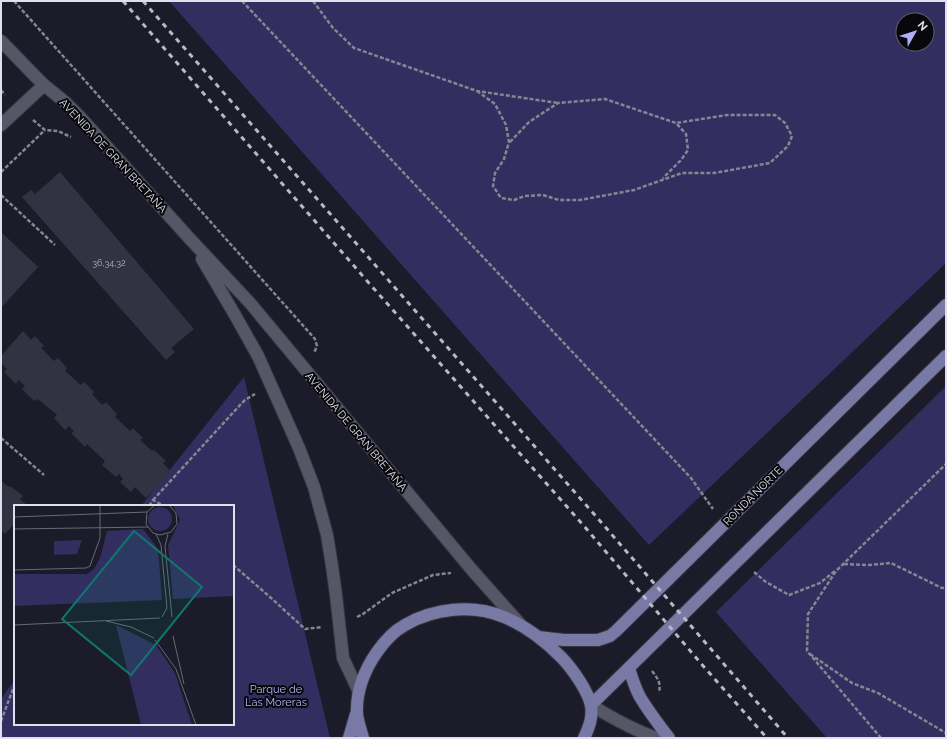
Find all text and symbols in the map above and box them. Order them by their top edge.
north arrow [895,12,935,52]
text: N [915,19,930,33]
street label: AVENIDA DE GRAN BRETAÑA [57,96,170,216]
house number: 36,34,32 [92,258,126,268]
street label: AVENIDA DE GRAN BRETAÑA [302,369,411,495]
street label: RONDA NORTE [721,463,786,528]
inset map [14,505,234,725]
park label: Parque de Las Moreras [245,683,307,709]

